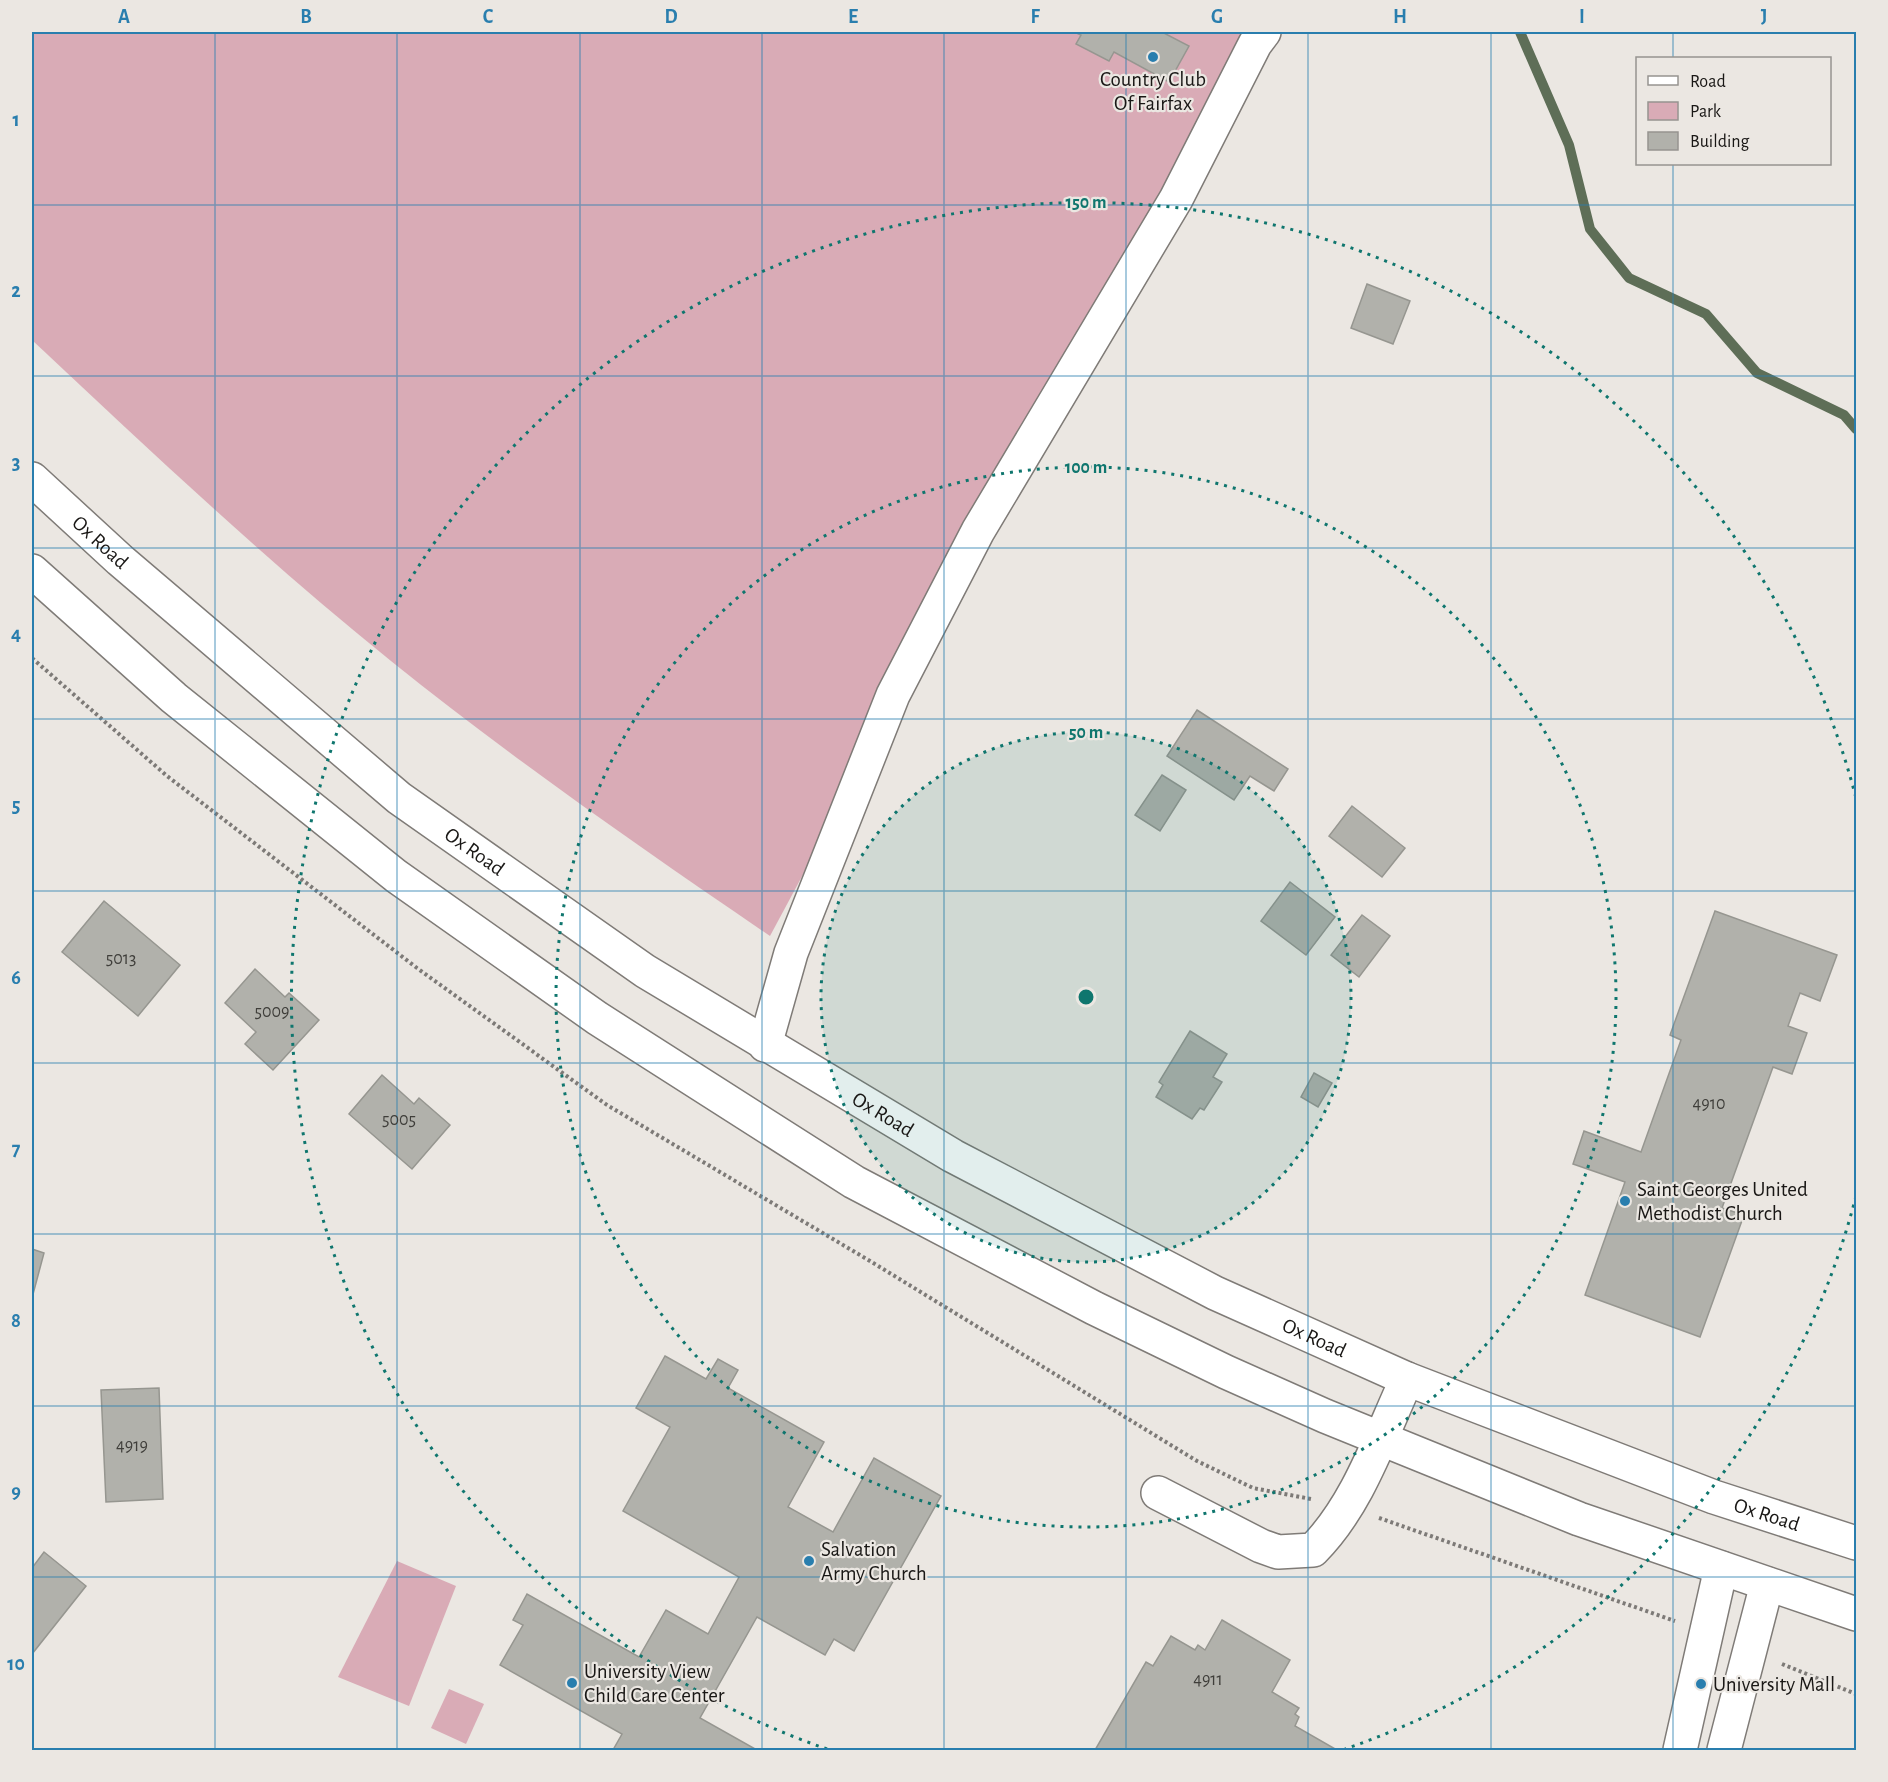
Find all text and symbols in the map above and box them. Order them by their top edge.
text: A [118,7,130,27]
text: B [300,7,312,27]
text: C [483,7,494,27]
text: D [664,7,678,27]
text: E [848,7,858,27]
text: F [1030,7,1040,27]
text: G [1211,7,1223,27]
text: H [1393,7,1407,27]
text: I [1579,7,1585,27]
text: J [1761,7,1767,27]
marker: Country Club Of Fairfax [1146,50,1160,64]
legend [1636,57,1831,165]
place label: Country Club Of Fairfax [1100,69,1206,114]
text: Road [1690,73,1726,91]
text: Park [1690,103,1722,121]
text: 1 [12,110,20,130]
text: Building [1690,133,1750,151]
text: 150 m [1066,194,1106,212]
text: 2 [11,281,21,301]
text: 3 [12,453,20,473]
text: 100 m [1065,459,1107,477]
street label: Ox Road [68,512,132,573]
text: 4 [11,624,21,644]
text: 50 m [1069,724,1103,742]
text: 5 [12,796,20,816]
street label: Ox Road [441,824,508,880]
house number: 5013 [106,950,136,968]
text: 6 [11,968,21,988]
centre of rings [1076,987,1096,1007]
house number: 5009 [255,1003,290,1021]
street label: Ox Road [849,1088,918,1141]
house number: 4910 [1693,1095,1725,1113]
house number: 5005 [382,1111,416,1129]
text: 7 [12,1139,21,1159]
place label: Saint Georges United Methodist Church [1637,1179,1808,1224]
marker: Saint Georges United Methodist Church [1618,1194,1632,1208]
text: 8 [11,1311,21,1331]
street label: Ox Road [1279,1315,1350,1361]
house number: 4919 [116,1437,148,1455]
text: 9 [11,1482,21,1502]
street label: Ox Road [1731,1494,1802,1535]
place label: Salvation Army Church [821,1539,927,1584]
marker: Salvation Army Church [802,1554,816,1568]
text: 10 [7,1654,25,1674]
place label: University View Child Care Center [584,1661,725,1706]
house number: 4911 [1193,1671,1223,1689]
place label: University Mall [1713,1674,1835,1695]
marker: University View Child Care Center [565,1676,579,1690]
marker: University Mall [1694,1677,1708,1691]

